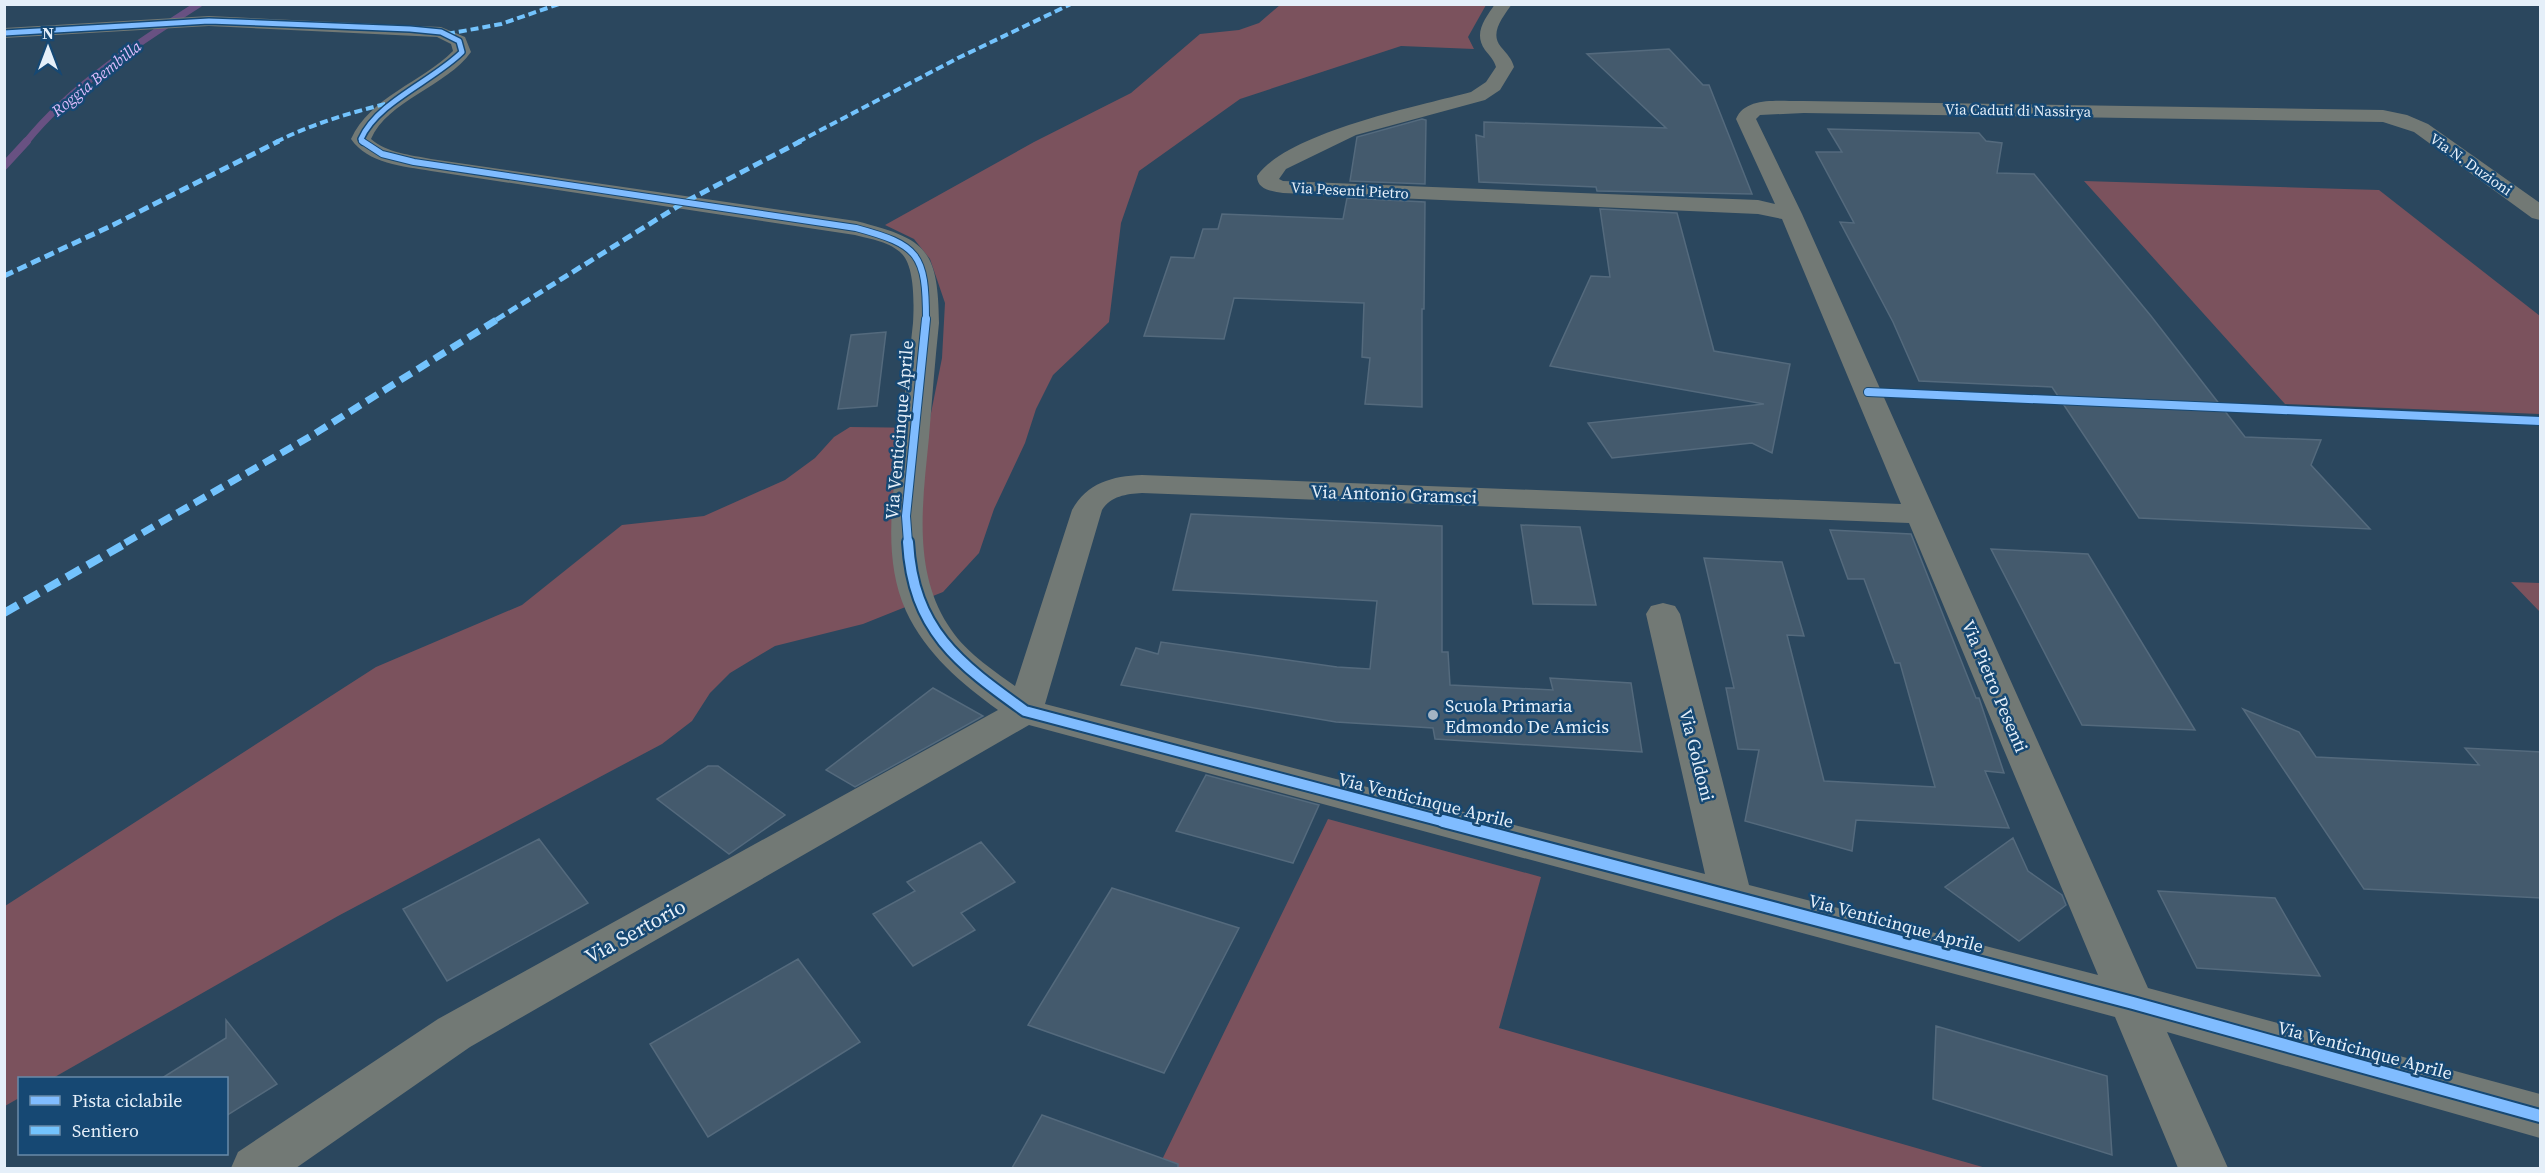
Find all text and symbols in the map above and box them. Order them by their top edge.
north arrow [18,18,78,78]
text: N [42,22,54,44]
water label: Roggia Bembilla [46,35,146,122]
street label: Via Caduti di Nassirya [1945,98,2092,122]
street label: Via N. Duzioni [2426,128,2516,200]
street label: Via Pesenti Pietro [1291,176,1409,204]
street label: Via Venticinque Aprile [879,339,919,521]
street label: Via Antonio Gramsci [1311,479,1477,509]
street label: Via Pietro Pesenti [1956,616,2034,756]
place label: Scuola Primaria Edmondo De Amicis [1445,693,1609,739]
street label: Via Goldoni [1673,706,1721,804]
marker: Scuola Primaria Edmondo De Amicis [1426,708,1440,722]
street label: Via Venticinque Aprile [1336,766,1516,834]
street label: Via Venticinque Aprile [1806,888,1986,958]
street label: Via Sertorio [579,891,691,971]
street label: Via Venticinque Aprile [2275,1015,2455,1085]
legend [18,1077,228,1155]
text: Pista ciclabile [72,1088,183,1113]
text: Sentiero [72,1118,139,1143]

